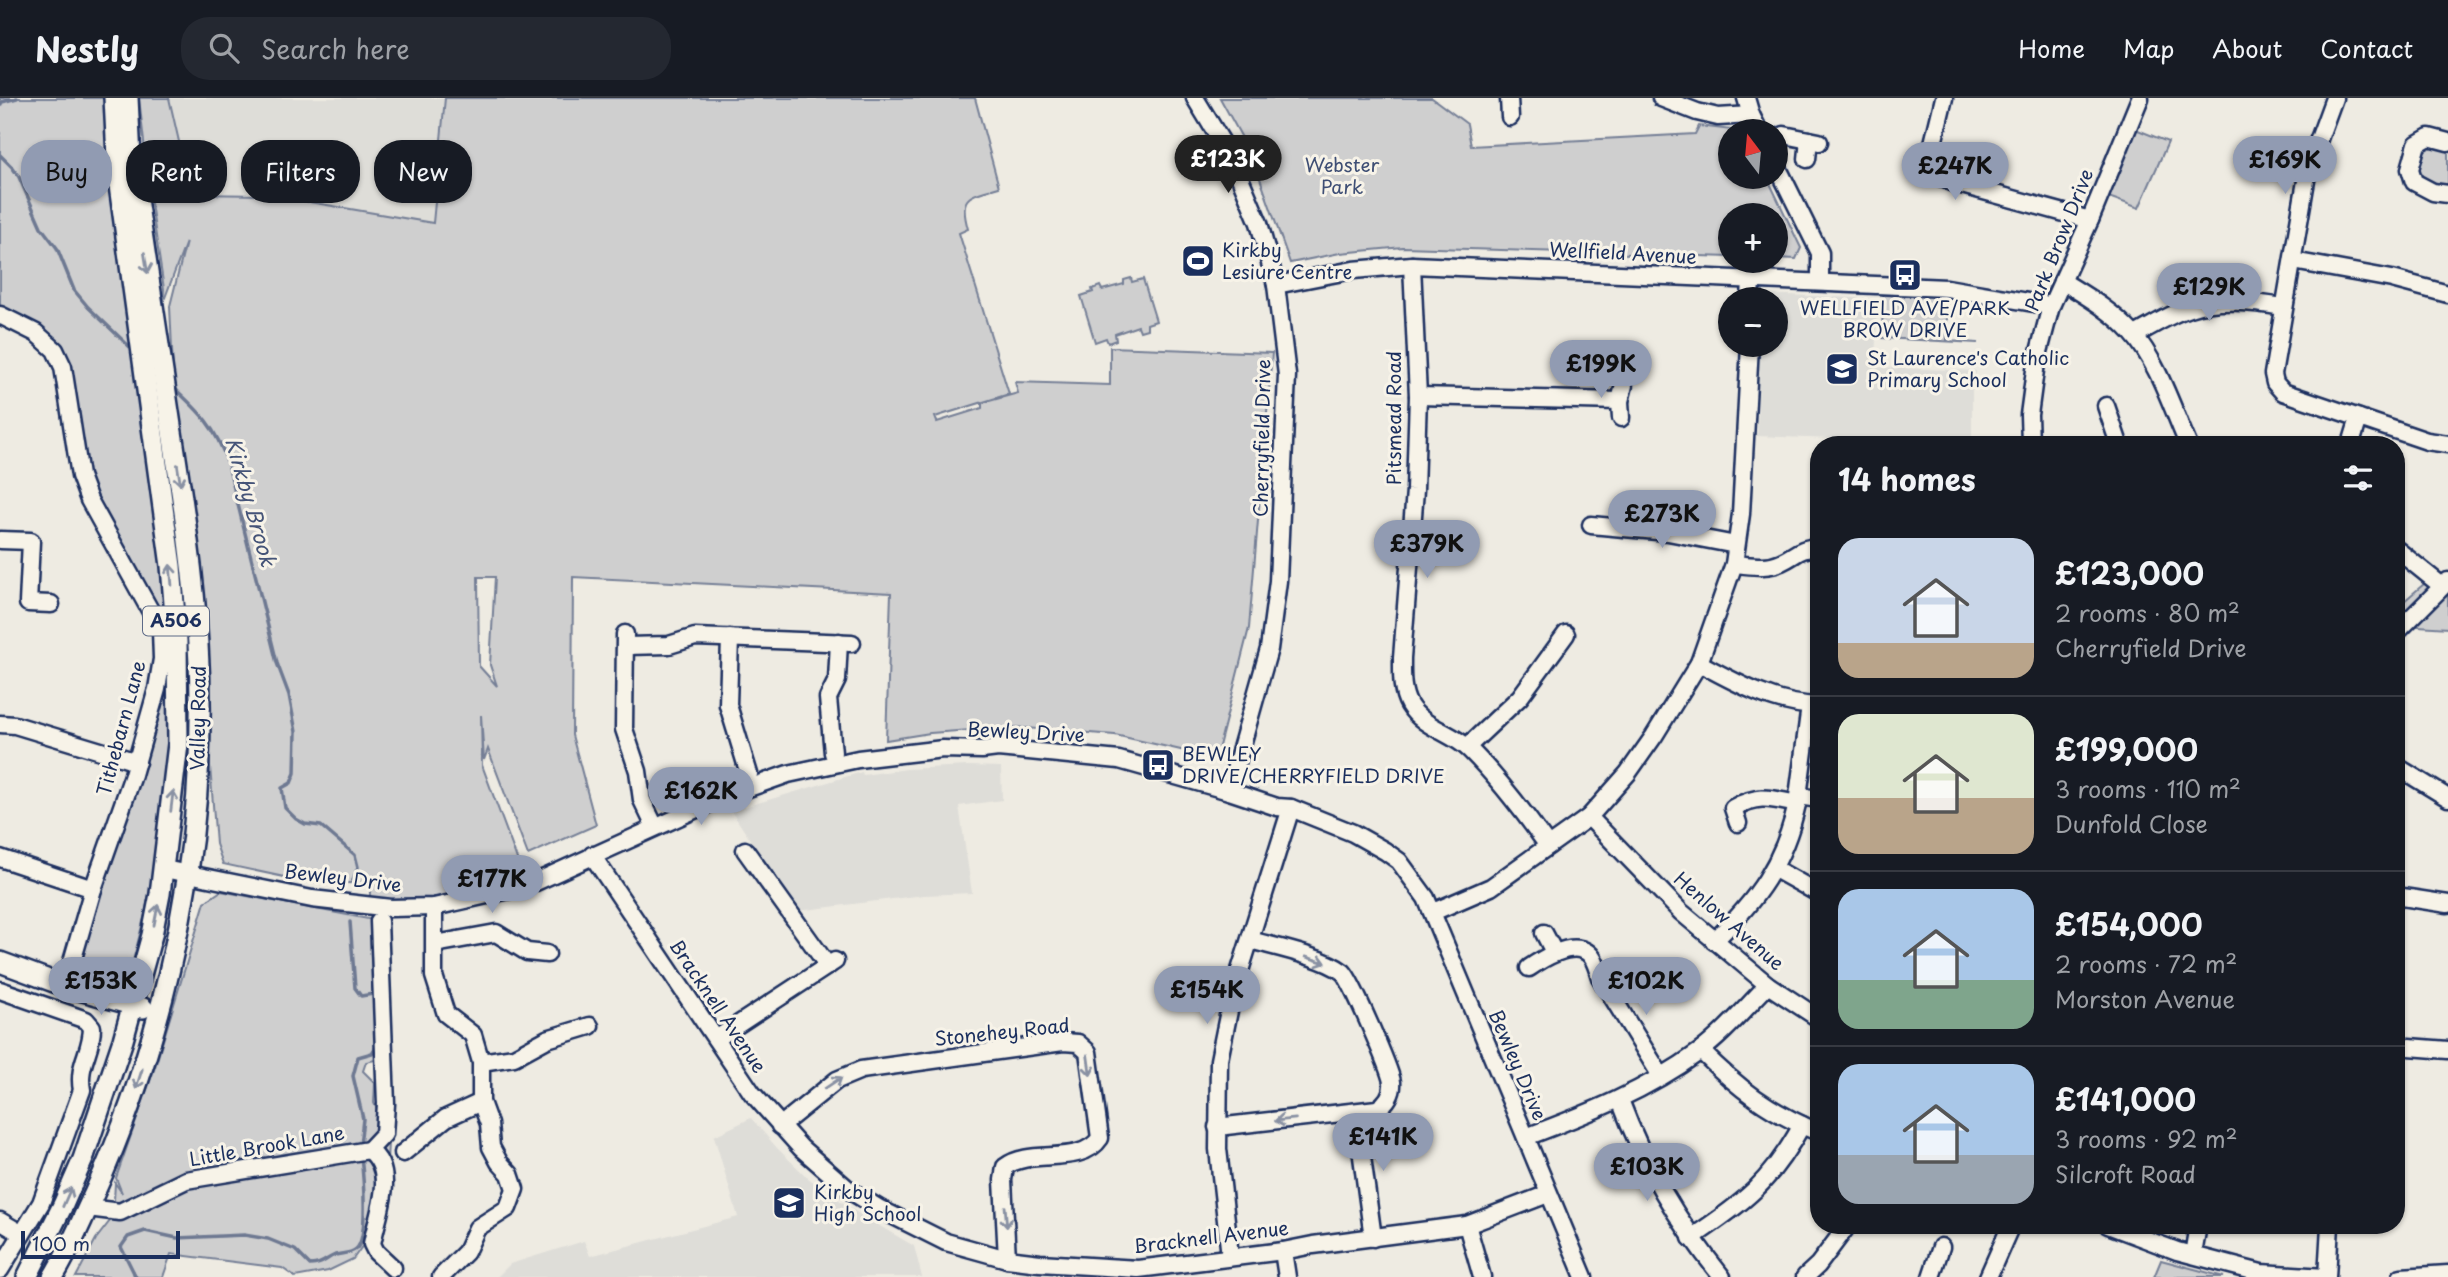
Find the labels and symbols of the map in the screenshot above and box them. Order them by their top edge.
north arrow [1718,119,1788,189]
pin: £123K [1179,136,1277,195]
pin: £169K [2236,136,2334,196]
pin: £247K [1906,142,2004,202]
park label: Webster Park [1305,150,1380,200]
street label: Park Brow Drive [2017,164,2099,315]
street label: Wellfield Avenue [1549,234,1698,270]
place label: Kirkby Lesiure Centre [1222,235,1352,285]
sports icon: Kirkby Lesiure Centre [1179,242,1217,280]
one-way arrow [140,251,153,274]
bus stop icon: WELLFIELD AVE/PARK BROW DRIVE [1886,256,1924,294]
pin: £129K [2160,264,2258,323]
place label: WELLFIELD AVE/PARK BROW DRIVE [1800,293,2010,343]
pin: £199K [1552,341,1650,400]
place label: St Laurence's Catholic Primary School [1867,343,2069,393]
school or university icon: St Laurence's Catholic Primary School [1823,350,1861,388]
street label: Pitsmead Road [1379,351,1407,485]
street label: Cherryfield Drive [1246,359,1276,517]
water label: Kirkby Brook [218,433,286,571]
one-way arrow [173,463,186,486]
pin: £273K [1613,490,1711,550]
pin: £379K [1378,520,1476,580]
one-way arrow [164,564,177,586]
road number: A506 [143,606,209,636]
street label: Tithebarn Lane [89,657,152,799]
street label: Valley Road [182,665,212,771]
street label: Bewley Drive [966,714,1086,748]
place label: BEWLEY DRIVE/CHERRYFIELD DRIVE [1182,739,1445,789]
bus stop icon: BEWLEY DRIVE/CHERRYFIELD DRIVE [1139,746,1177,784]
pin: £162K [652,768,750,827]
one-way arrow [165,791,178,813]
street label: Bewley Drive [283,856,403,898]
pin: £177K [443,856,541,915]
street label: Henlow Avenue [1668,864,1791,976]
one-way arrow [150,904,164,927]
street label: Bracknell Avenue [664,933,774,1078]
one-way arrow [1305,954,1327,967]
pin: £153K [52,958,150,1017]
pin: £102K [1597,958,1695,1017]
pin: £154K [1158,967,1256,1026]
street label: Bewley Drive [1483,1005,1555,1124]
street label: Stonehey Road [933,1010,1071,1052]
one-way arrow [1083,1053,1096,1075]
one-way arrow [132,1067,144,1089]
one-way arrow [823,1076,842,1090]
one-way arrow [1275,1114,1297,1127]
pin: £141K [1334,1114,1432,1173]
street label: Little Brook Lane [187,1118,347,1172]
pin: £103K [1598,1144,1696,1203]
place label: Kirkby High School [814,1177,921,1227]
school or university icon: Kirkby High School [770,1184,808,1222]
one-way arrow [61,1187,74,1208]
one-way arrow [1000,1205,1013,1228]
street label: Bracknell Avenue [1132,1213,1290,1259]
scale bar [21,1228,180,1260]

